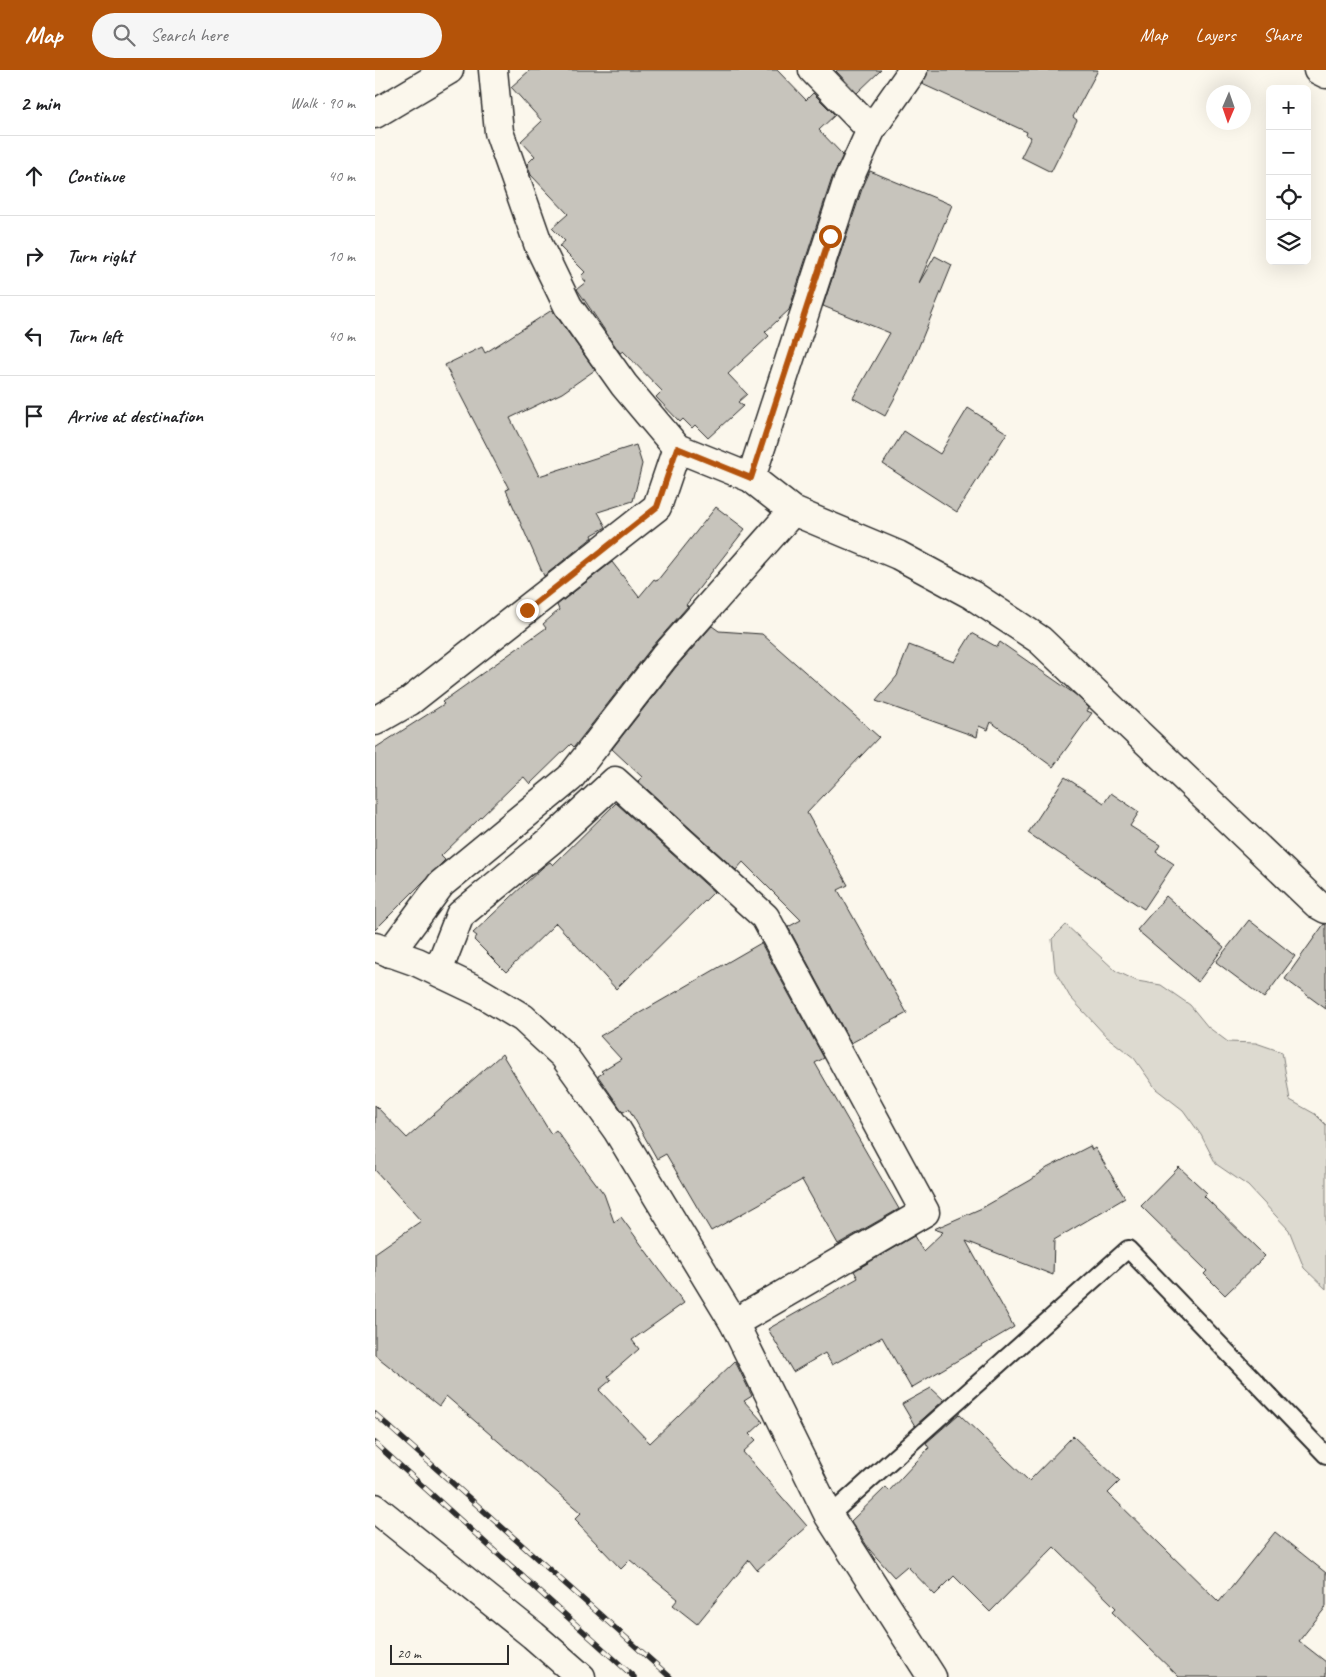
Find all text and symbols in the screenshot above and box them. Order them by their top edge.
search box [92,13,442,58]
text: Map [25,20,62,50]
icon: search [110,21,138,49]
text: Search here [150,23,228,47]
text: Map [1140,24,1168,46]
text: Layers [1196,24,1235,46]
text: Share [1263,24,1301,46]
north arrow [1206,85,1251,130]
map controls [1266,85,1311,265]
button: + [1266,85,1311,130]
text: 2 min [20,90,60,116]
text: Walk · 90 m [290,93,355,113]
button: − [1266,130,1311,175]
icon: ahead [20,162,48,190]
text: Continue [67,164,124,188]
text: 40 m [328,166,355,186]
button: locate [1266,175,1311,220]
button: layers [1266,220,1311,265]
route start [819,225,842,248]
icon: right [20,242,48,270]
text: Turn right [67,244,134,268]
text: 10 m [328,246,355,266]
icon: left [20,322,48,350]
text: Turn left [67,324,122,348]
text: 40 m [328,326,355,346]
icon: arrive [20,402,48,430]
text: Arrive at destination [67,404,203,428]
route end [516,599,539,622]
scale bar [390,1642,509,1665]
text: 20 m [397,1645,421,1662]

